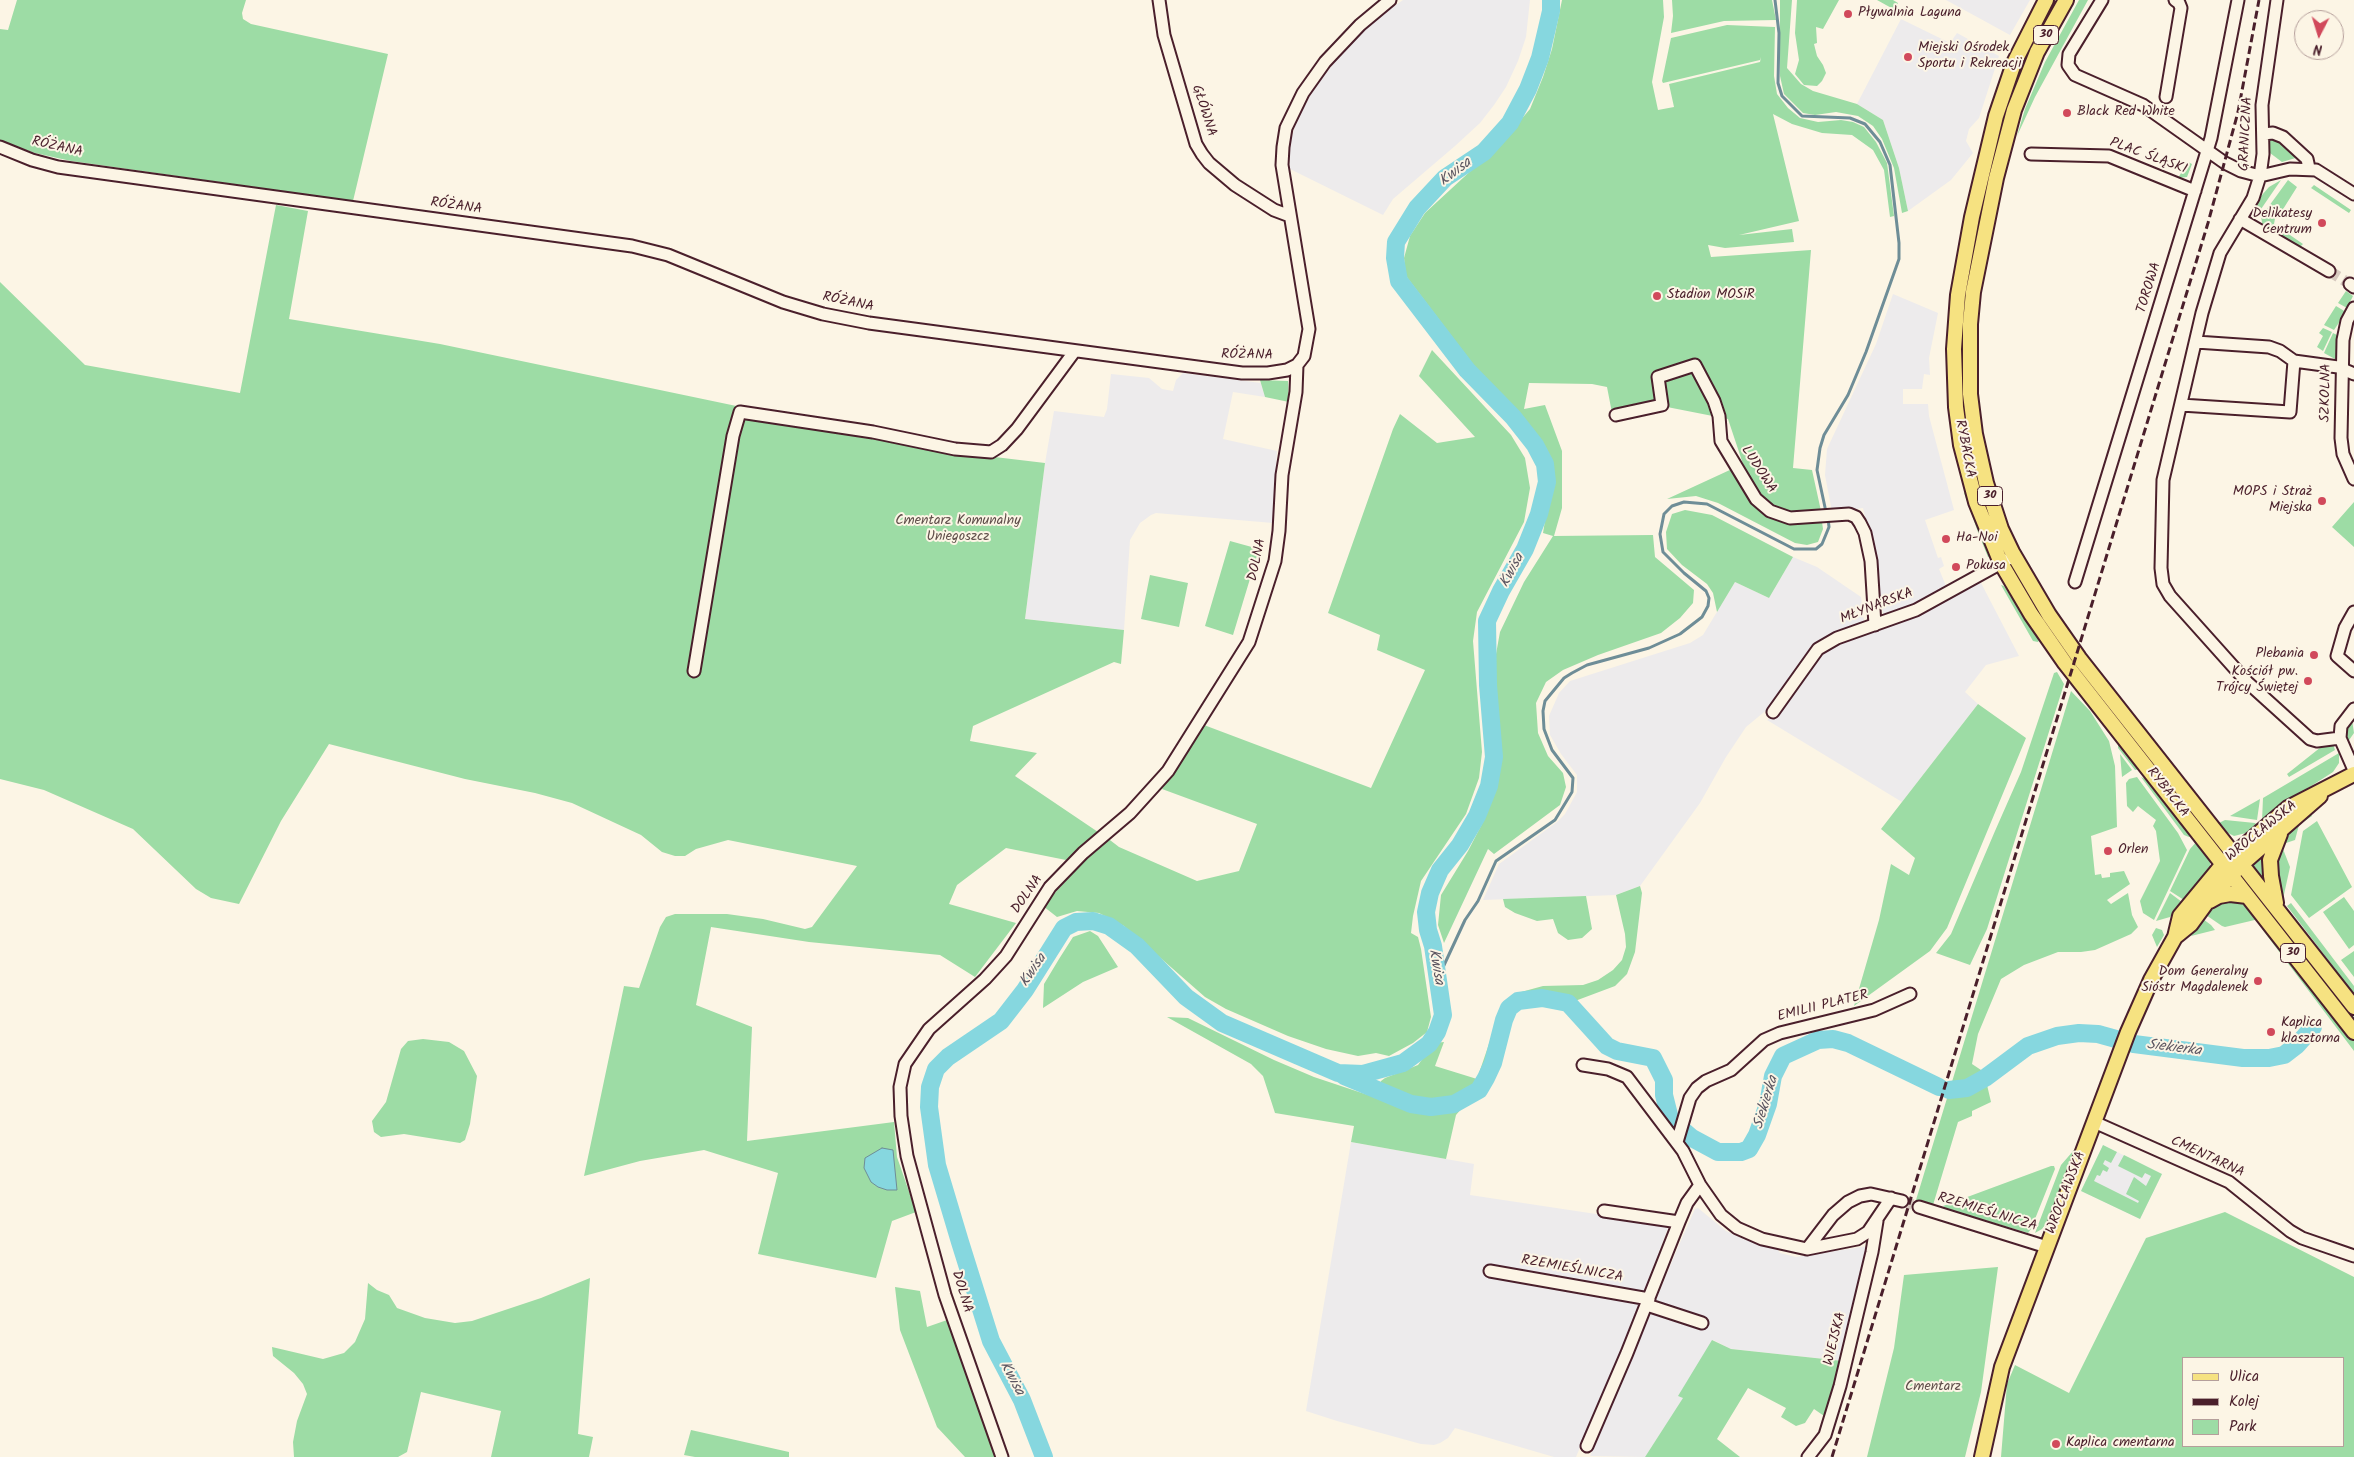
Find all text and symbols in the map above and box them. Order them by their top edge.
place label: Pływalnia Laguna [1858,6,1961,22]
marker: Pływalnia Laguna [1842,8,1854,20]
north arrow [2294,10,2344,60]
road number: 30 [2034,26,2058,44]
text: N [2312,38,2323,60]
place label: Miejski Ośrodek Sportu i Rekreacji [1918,41,2021,74]
marker: Miejski Ośrodek Sportu i Rekreacji [1902,51,1914,63]
street label: GŁÓWNA [1187,83,1219,139]
street label: GRANICZNA [2237,97,2257,171]
place label: Black Red White [2077,105,2175,121]
marker: Black Red White [2061,107,2073,119]
street label: RÓŻANA [30,134,84,162]
street label: PLAC ŚLĄSKI [2107,135,2189,179]
water label: Kwisa [1436,155,1476,191]
street label: RÓŻANA [429,195,483,219]
place label: Delikatesy Centrum [2253,207,2312,240]
marker: Delikatesy Centrum [2316,217,2328,229]
street label: TOROWA [2134,261,2166,315]
place label: Stadion MOSiR [1667,288,1755,304]
street label: RÓŻANA [821,289,875,317]
marker: Stadion MOSiR [1651,290,1663,302]
street label: RÓŻANA [1221,347,1273,365]
street label: SZKOLNA [2318,364,2336,422]
street label: RYBACKA [1950,419,1978,479]
street label: LUDOWA [1736,443,1780,497]
place label: MOPS i Straż Miejska [2233,485,2312,518]
road number: 30 [1978,486,2002,506]
marker: MOPS i Straż Miejska [2316,495,2328,507]
park label: Cmentarz Komunalny Uniegoszcz [895,514,1021,546]
place label: Ha-Noi [1956,531,1998,547]
marker: Ha-Noi [1940,533,1952,545]
street label: DOLNA [1245,537,1271,583]
water label: Kwisa [1497,551,1529,591]
place label: Pokusa [1966,559,2006,575]
marker: Pokusa [1950,561,1962,573]
street label: MŁYNARSKA [1838,585,1916,629]
place label: Plebania [2255,647,2304,663]
marker: Plebania [2308,649,2320,661]
place label: Kościół pw. Trójcy Świętej [2216,665,2298,698]
marker: Kościół pw. Trójcy Świętej [2302,675,2314,687]
street label: RYBACKA [2142,765,2192,821]
street label: WROCŁAWSKA [2223,798,2301,866]
place label: Orlen [2118,843,2148,859]
marker: Orlen [2102,845,2114,857]
street label: DOLNA [1009,872,1047,918]
road number: 30 [2280,944,2306,962]
water label: Kwisa [1423,948,1447,986]
water label: Kwisa [1016,951,1052,991]
place label: Dom Generalny Sióstr Magdalenek [2141,965,2248,998]
marker: Dom Generalny Sióstr Magdalenek [2252,975,2264,987]
street label: EMILII PLATER [1776,988,1870,1026]
place label: Kaplica klasztorna [2281,1016,2340,1048]
marker: Kaplica klasztorna [2265,1026,2277,1038]
water label: Siekierka [2146,1037,2202,1061]
water label: Siekierka [1750,1074,1784,1132]
street label: CMENTARNA [2168,1134,2246,1182]
street label: WROCŁAWSKA [2044,1149,2090,1237]
street label: RZEMIEŚLNICZA [1935,1190,2039,1236]
street label: RZEMIEŚLNICZA [1520,1253,1624,1287]
street label: DOLNA [947,1269,975,1315]
street label: WIEJSKA [1821,1311,1851,1367]
legend [2182,1357,2344,1447]
water label: Kwisa [995,1359,1027,1399]
text: Ulica [2229,1365,2259,1389]
park label: Cmentarz [1905,1380,1961,1396]
text: Kolej [2229,1390,2259,1414]
text: Park [2229,1415,2256,1439]
place label: Kaplica cmentarna [2066,1436,2174,1452]
marker: Kaplica cmentarna [2050,1438,2062,1450]

